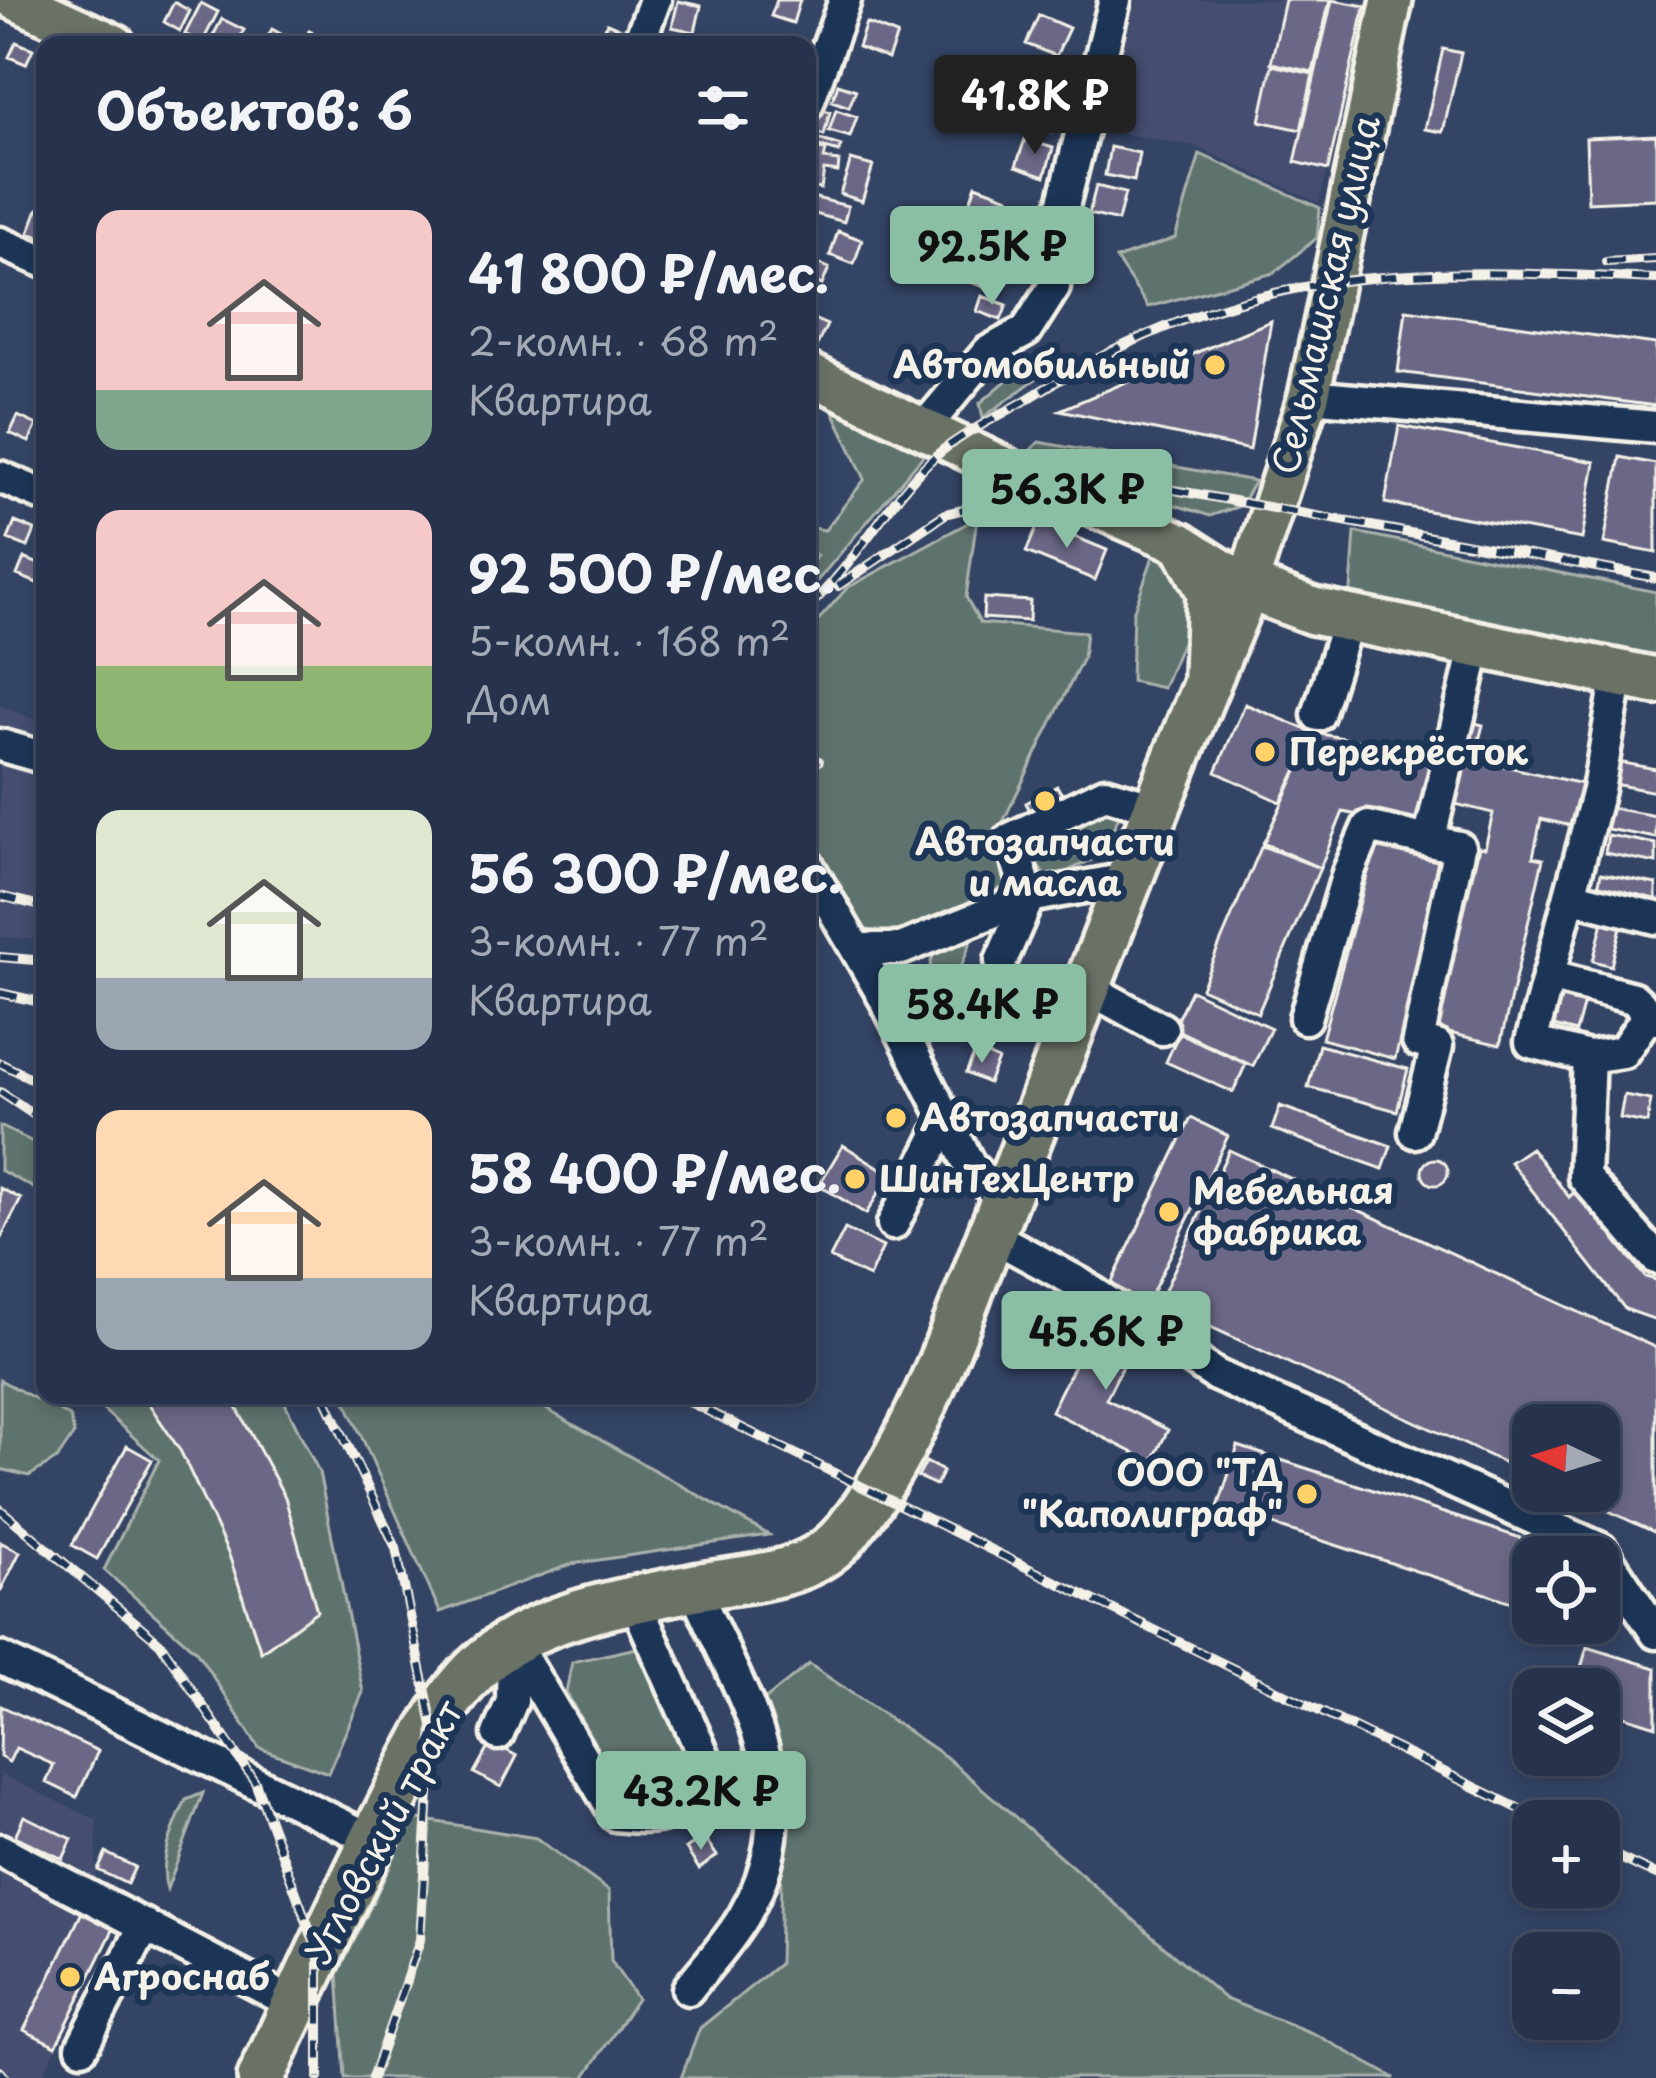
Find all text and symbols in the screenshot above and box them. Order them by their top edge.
pin: 41.8K ₽ [924,55,1146,157]
text: 41.8K ₽ [961,64,1109,123]
text: Объектов: 6 [96,70,413,147]
icon: filters [690,75,756,141]
street label: Сельмашская улица [1256,109,1392,480]
pin: 92.5K ₽ [881,206,1103,308]
text: 92.5K ₽ [917,215,1067,274]
text: 41 800 ₽/мес. [468,233,829,310]
icon: home [192,258,336,402]
text: 2-комн. · 68 m² [468,310,779,369]
place label: Автомобильный [893,336,1191,390]
marker: Автомобильный [1202,352,1228,378]
text: Квартира [468,369,652,428]
pin: 56.3K ₽ [956,449,1178,551]
text: 56.3K ₽ [989,458,1145,517]
text: 92 500 ₽/мес. [468,533,836,610]
icon: home [192,558,336,702]
text: 5-комн. · 168 m² [468,610,790,669]
text: Дом [468,669,552,728]
place label: Перекрёсток [1289,723,1529,777]
marker: Перекрёсток [1252,739,1278,765]
marker: Автозапчасти и масла [1032,788,1058,814]
place label: Автозапчасти и масла [915,813,1175,908]
text: 56 300 ₽/мес. [468,833,842,910]
icon: home [192,858,336,1002]
text: 3-комн. · 77 m² [468,910,769,969]
pin: 58.4K ₽ [871,964,1093,1066]
text: Квартира [468,969,652,1028]
text: 58.4K ₽ [905,973,1059,1032]
place label: Автозапчасти [920,1089,1179,1143]
marker: Автозапчасти [883,1105,909,1131]
text: 58 400 ₽/мес. [468,1133,841,1210]
place label: ШинТехЦентр [879,1150,1134,1204]
icon: home [192,1158,336,1302]
place label: Мебельная фабрика [1193,1162,1394,1257]
marker: ШинТехЦентр [842,1166,868,1192]
marker: Мебельная фабрика [1156,1199,1182,1225]
text: 3-комн. · 77 m² [468,1210,769,1269]
text: Квартира [468,1269,652,1328]
pin: 45.6K ₽ [995,1291,1217,1393]
text: 45.6K ₽ [1028,1300,1184,1359]
north arrow [1512,1404,1620,1512]
map controls [1512,1404,1620,2040]
place label: ООО "ТД "Каполиграф" [1022,1444,1283,1539]
marker: ООО "ТД "Каполиграф" [1294,1481,1320,1507]
button: locate [1512,1536,1620,1644]
button: layers [1512,1668,1620,1776]
street label: Угловский тракт [290,1689,475,1972]
pin: 43.2K ₽ [590,1751,812,1853]
text: 43.2K ₽ [623,1760,779,1819]
button: + [1512,1800,1620,1908]
button: − [1512,1932,1620,2040]
place label: Агроснаб [93,1948,270,2002]
marker: Агроснаб [57,1964,83,1990]

